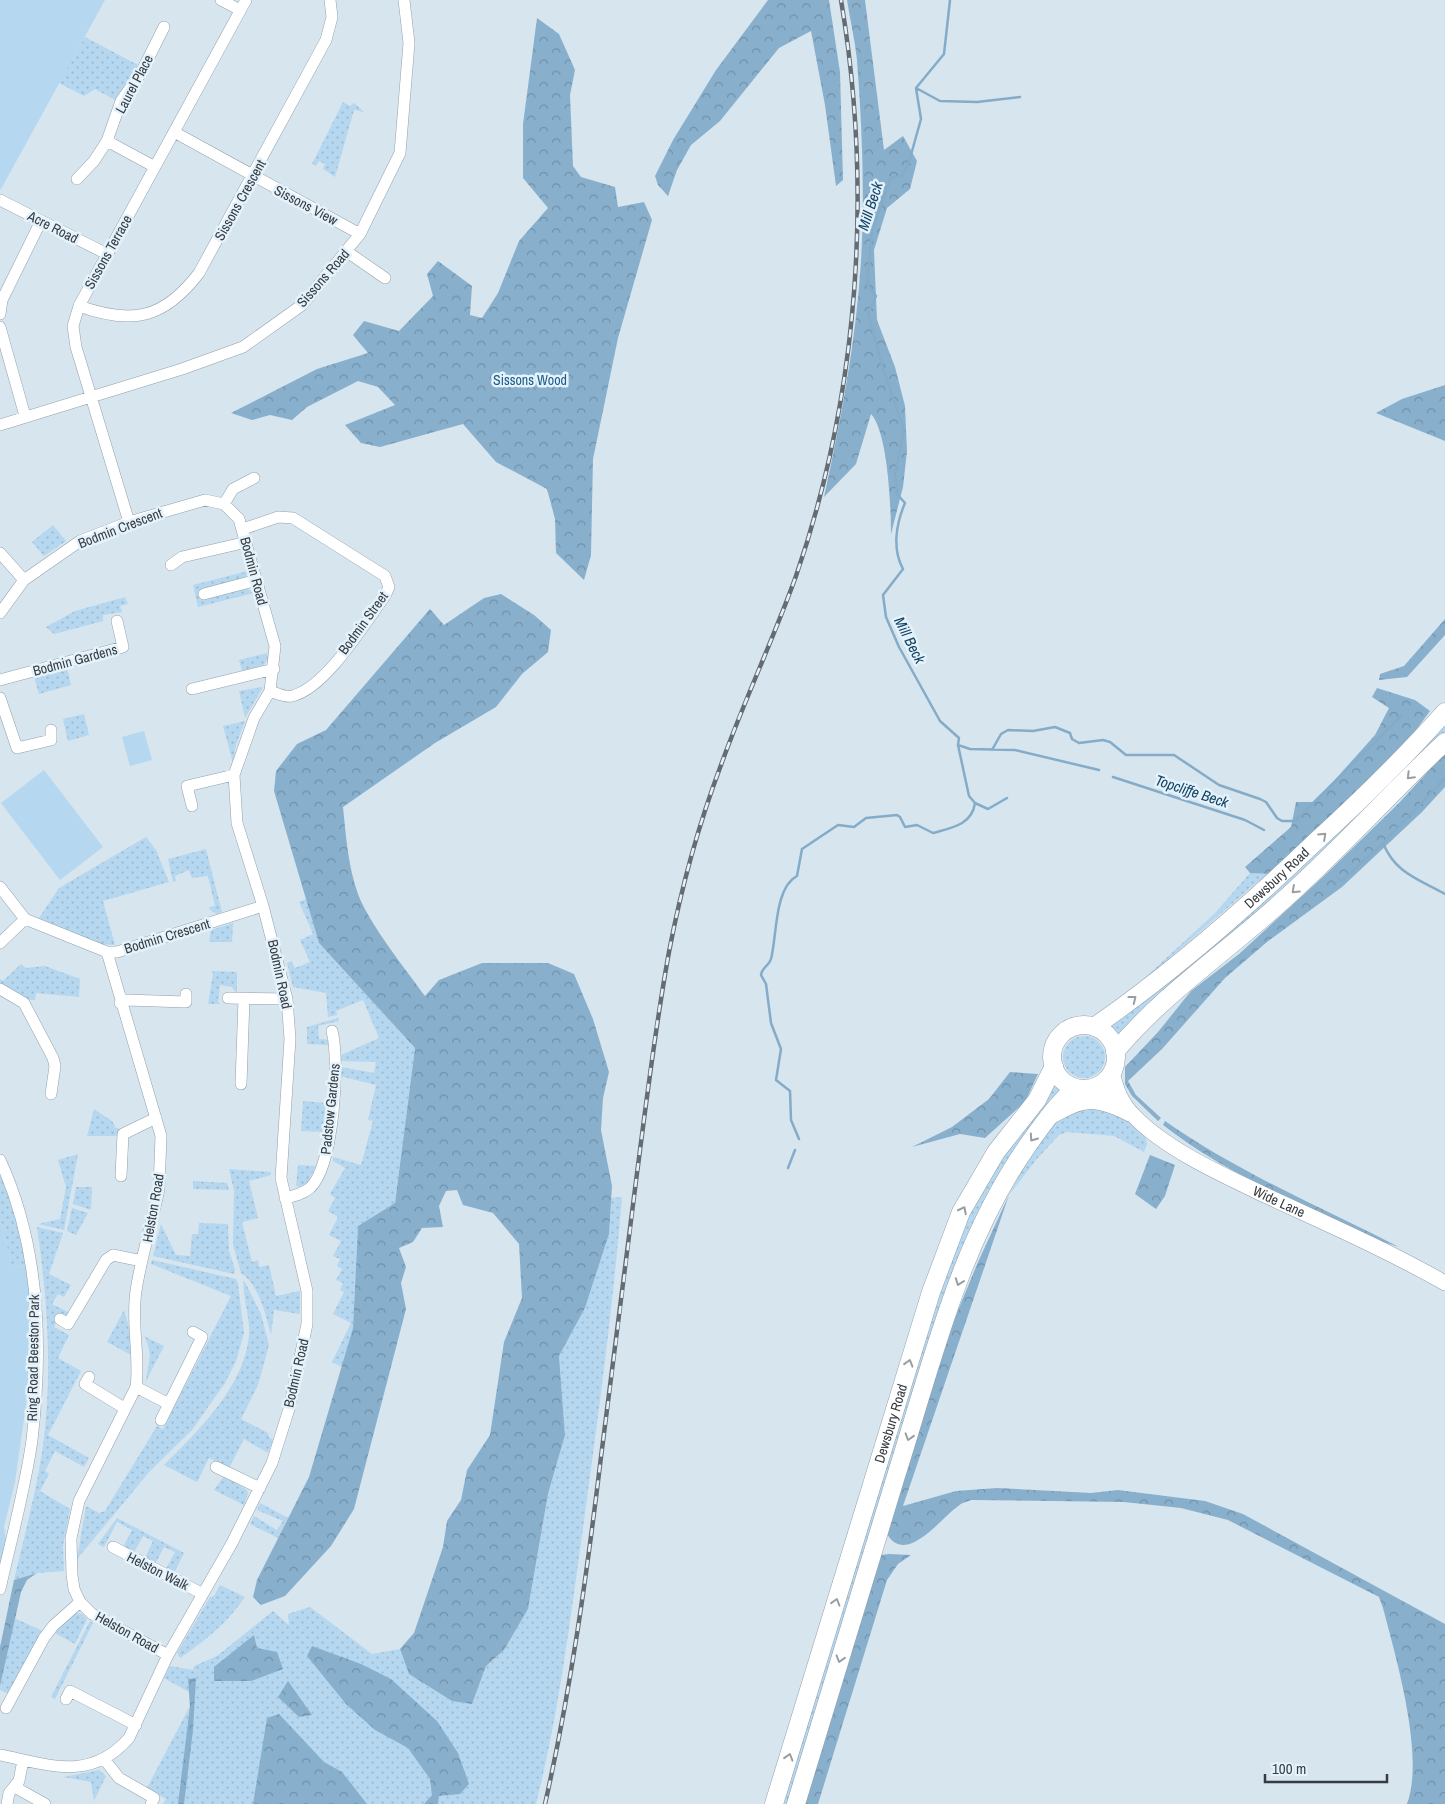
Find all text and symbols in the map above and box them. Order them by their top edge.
street label: Laurel Place [111,52,157,116]
street label: Sissons Crescent [210,156,270,244]
water label: Mill Beck [852,178,888,233]
street label: Sissons View [271,181,341,230]
street label: Acre Road [24,206,81,247]
street label: Sissons Terrace [80,212,136,292]
street label: Sissons Road [293,245,353,311]
park label: Sissons Wood [493,371,567,389]
street label: Bodmin Crescent [75,504,165,552]
street label: Bodmin Road [236,535,272,607]
street label: Bodmin Street [334,588,392,658]
water label: Mill Beck [889,613,931,668]
street label: Bodmin Gardens [31,640,119,680]
water label: Topcliffe Beck [1153,769,1232,813]
one-way arrow [1407,770,1416,779]
one-way arrow [1317,833,1326,842]
street label: Dewsbury Road [1241,844,1313,912]
one-way arrow [1291,884,1300,893]
street label: Bodmin Crescent [122,914,212,958]
street label: Bodmin Road [264,938,296,1010]
one-way arrow [1127,996,1136,1004]
street label: Padstow Gardens [316,1062,344,1155]
one-way arrow [1030,1132,1039,1142]
street label: Helston Road [138,1172,168,1244]
street label: Wide Lane [1250,1182,1308,1221]
one-way arrow [957,1206,967,1215]
one-way arrow [954,1277,965,1286]
street label: Ring Road Beeston Park [23,1294,43,1422]
street label: Bodmin Road [279,1337,313,1409]
one-way arrow [903,1359,913,1367]
street label: Dewsbury Road [870,1382,911,1465]
one-way arrow [904,1432,914,1440]
street label: Helston Walk [124,1548,192,1594]
one-way arrow [830,1598,840,1607]
street label: Helston Road [92,1607,162,1657]
one-way arrow [836,1654,846,1662]
scale bar [1265,1752,1388,1784]
one-way arrow [783,1754,793,1762]
text: 100 m [1272,1758,1306,1779]

